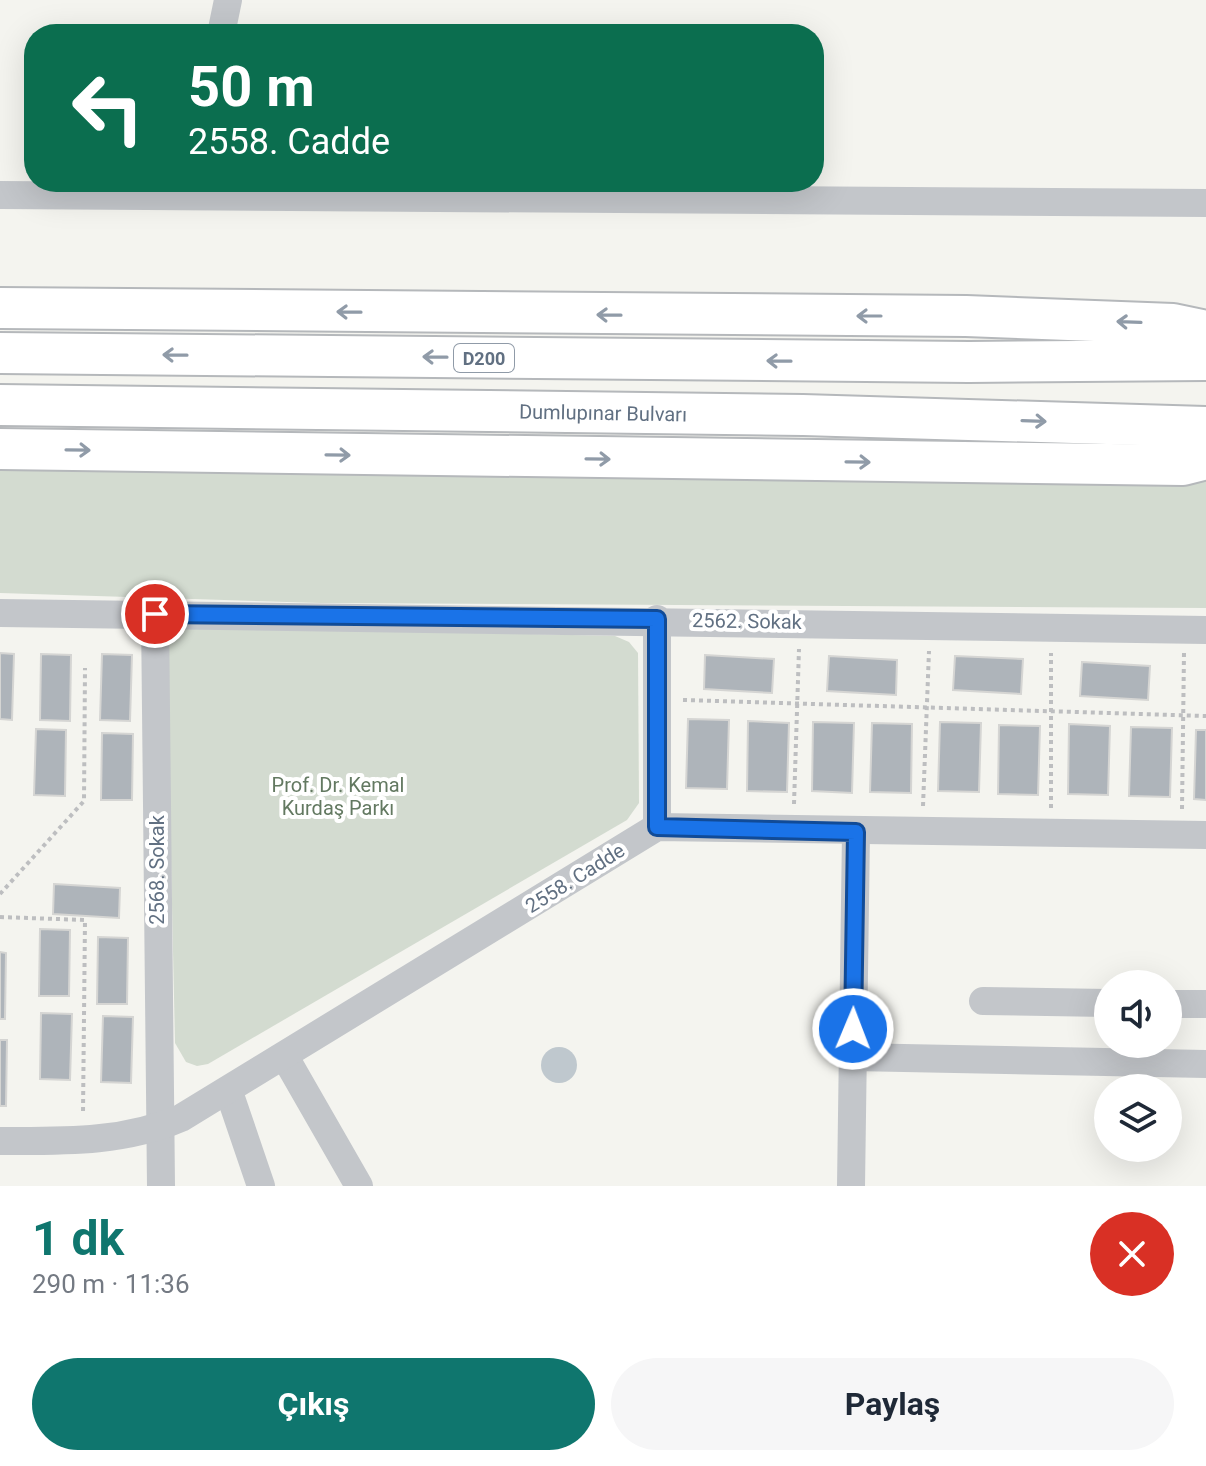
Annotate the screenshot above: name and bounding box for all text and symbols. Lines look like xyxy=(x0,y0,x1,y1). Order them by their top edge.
text: 50 m xyxy=(188,54,315,120)
icon: left xyxy=(56,56,160,160)
text: 2558. Cadde xyxy=(188,121,390,163)
one-way arrow xyxy=(336,304,363,320)
one-way arrow xyxy=(596,307,623,323)
one-way arrow xyxy=(856,308,883,324)
one-way arrow xyxy=(1116,315,1143,330)
road number: D200 xyxy=(454,344,514,372)
one-way arrow xyxy=(162,347,189,363)
one-way arrow xyxy=(422,349,449,365)
one-way arrow xyxy=(766,353,793,368)
street label: Dumlupınar Bulvarı xyxy=(519,400,687,426)
one-way arrow xyxy=(1020,414,1047,429)
one-way arrow xyxy=(64,443,91,458)
one-way arrow xyxy=(324,448,351,463)
one-way arrow xyxy=(584,451,611,467)
one-way arrow xyxy=(844,454,871,470)
pin xyxy=(121,580,189,648)
icon: arrive xyxy=(133,592,177,636)
street label: 2562. Sokak xyxy=(692,608,803,634)
park label: Prof. Dr. Kemal Kurdaş Parkı xyxy=(272,773,404,820)
street label: 2568. Sokak xyxy=(145,814,169,925)
street label: 2558. Cadde xyxy=(521,838,629,918)
map controls xyxy=(1094,970,1182,1162)
button: sound xyxy=(1094,970,1182,1058)
position arrow xyxy=(811,987,895,1071)
button: layers xyxy=(1094,1074,1182,1162)
text: 1 dk xyxy=(32,1210,124,1267)
button: close xyxy=(1090,1212,1174,1296)
text: 290 m · 11:36 xyxy=(32,1269,190,1299)
button: Çıkış xyxy=(32,1358,595,1450)
button: Paylaş xyxy=(611,1358,1174,1450)

